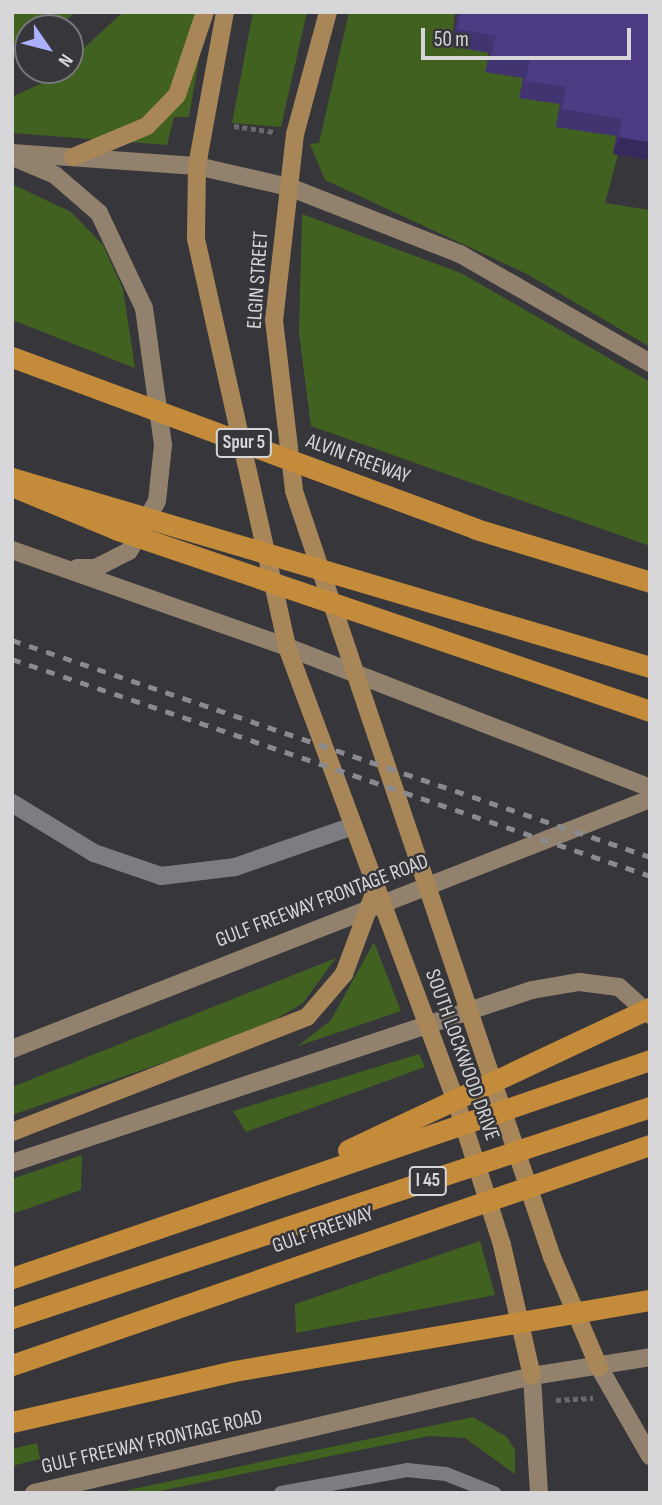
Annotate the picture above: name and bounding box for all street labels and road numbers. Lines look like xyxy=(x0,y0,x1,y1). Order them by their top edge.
street label: ELGIN STREET xyxy=(242,230,274,330)
road number: Spur 5 xyxy=(214,428,274,458)
street label: ALVIN FREEWAY xyxy=(303,429,413,489)
street label: GULF FREEWAY FRONTAGE ROAD xyxy=(212,849,432,953)
street label: SOUTH LOCKWOOD DRIVE xyxy=(419,966,505,1144)
road number: I 45 xyxy=(409,1166,447,1196)
street label: GULF FREEWAY xyxy=(269,1201,377,1259)
street label: GULF FREEWAY FRONTAGE ROAD xyxy=(39,1404,265,1480)

